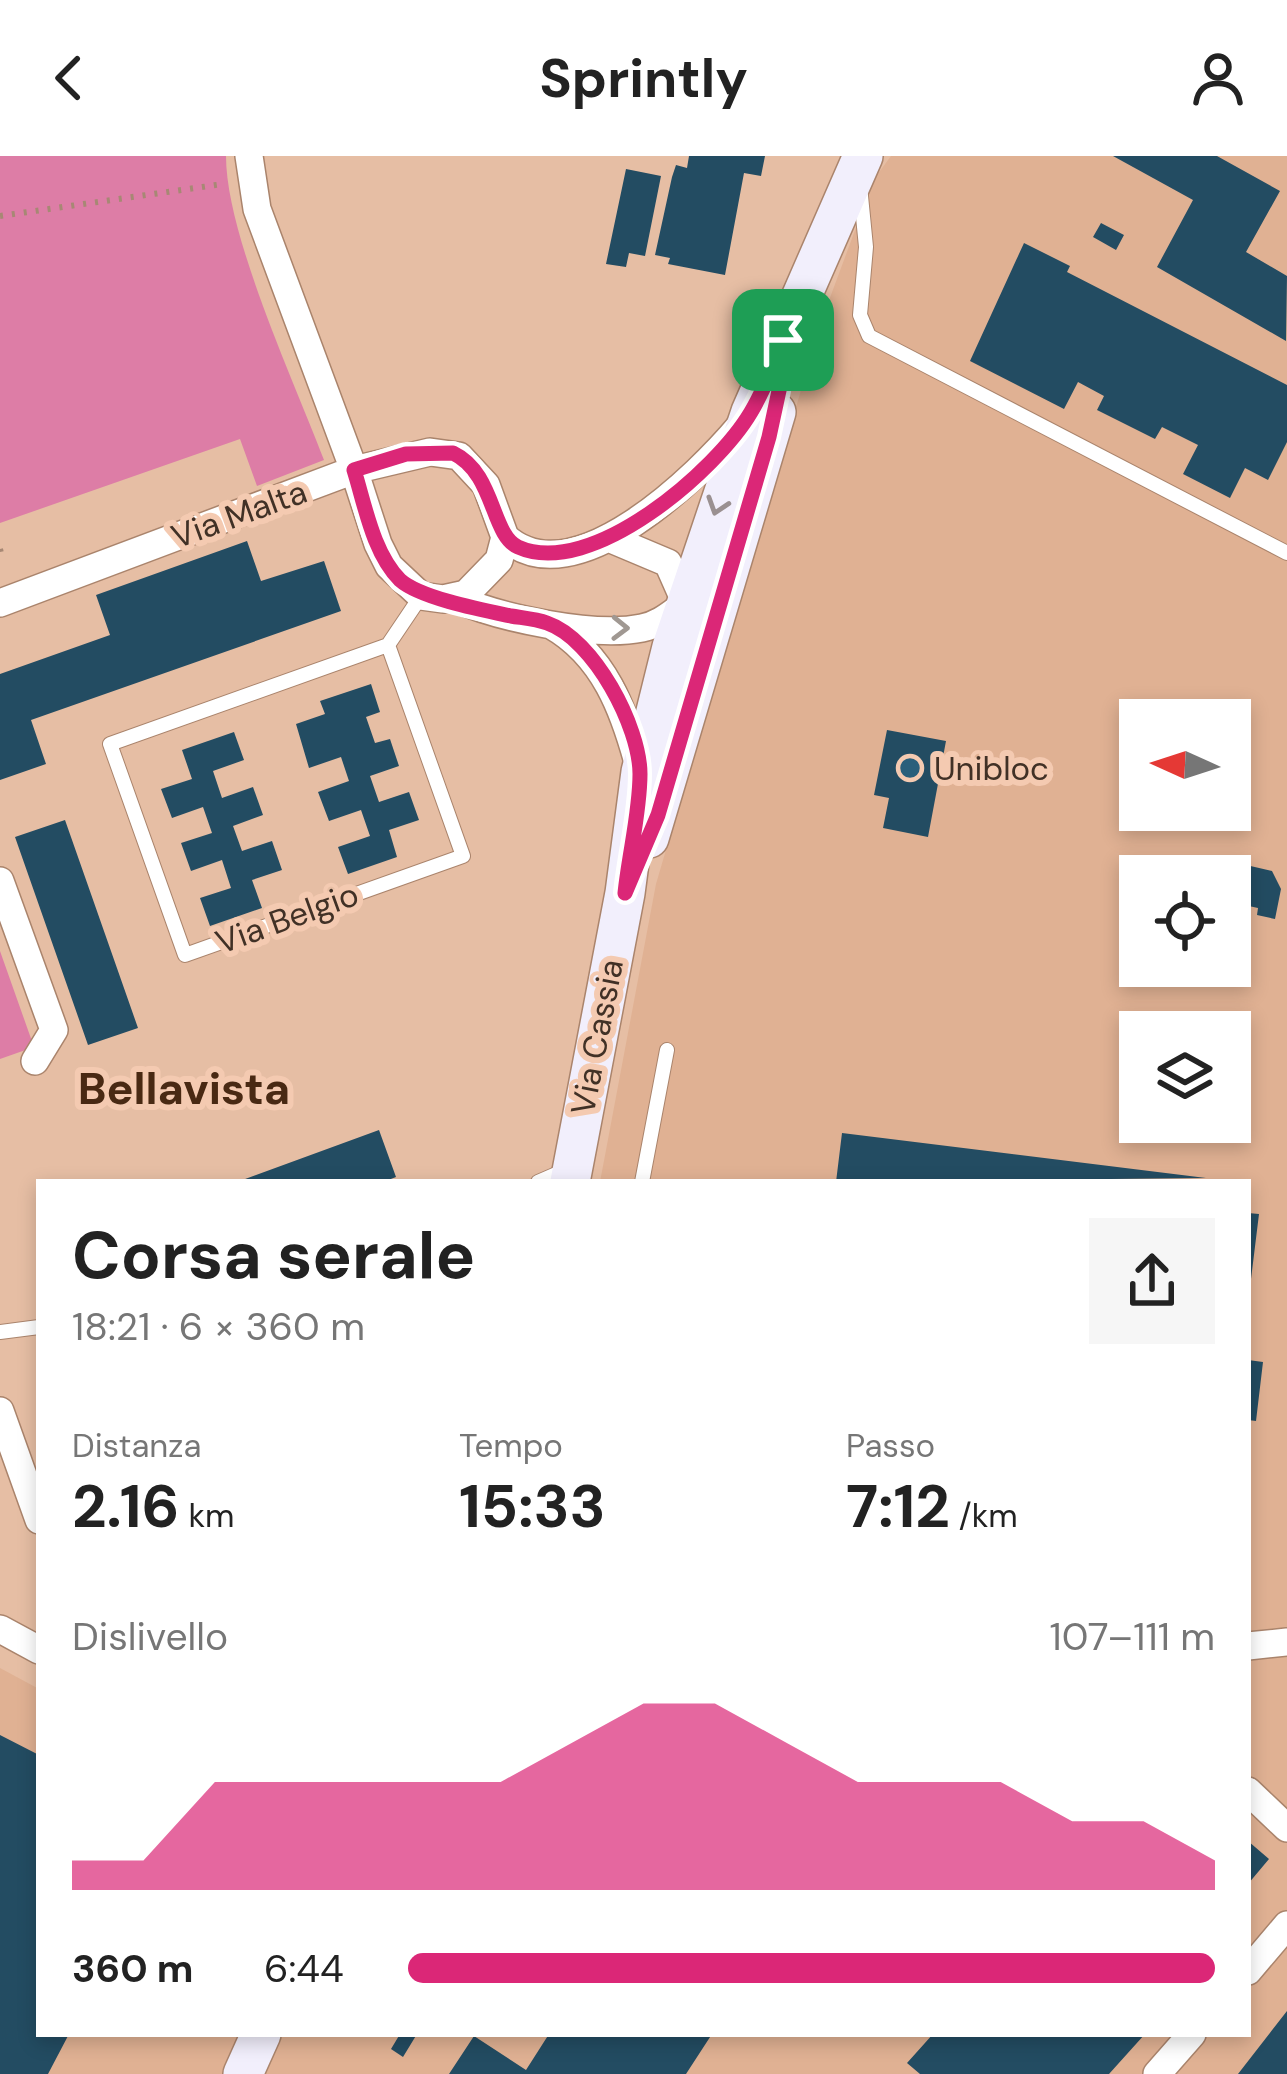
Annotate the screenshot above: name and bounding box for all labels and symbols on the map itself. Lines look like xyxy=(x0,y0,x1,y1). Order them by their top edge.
pin xyxy=(732,289,834,391)
street label: Via Malta xyxy=(166,470,312,558)
one-way arrow xyxy=(707,495,732,516)
one-way arrow xyxy=(611,614,630,640)
north arrow xyxy=(1119,699,1251,831)
place label: Unibloc xyxy=(934,747,1049,790)
marker: Unibloc xyxy=(897,755,923,781)
street label: Via Belgio xyxy=(210,872,364,964)
street label: Via Cassia xyxy=(561,956,633,1118)
district label: Bellavista xyxy=(78,1059,290,1118)

